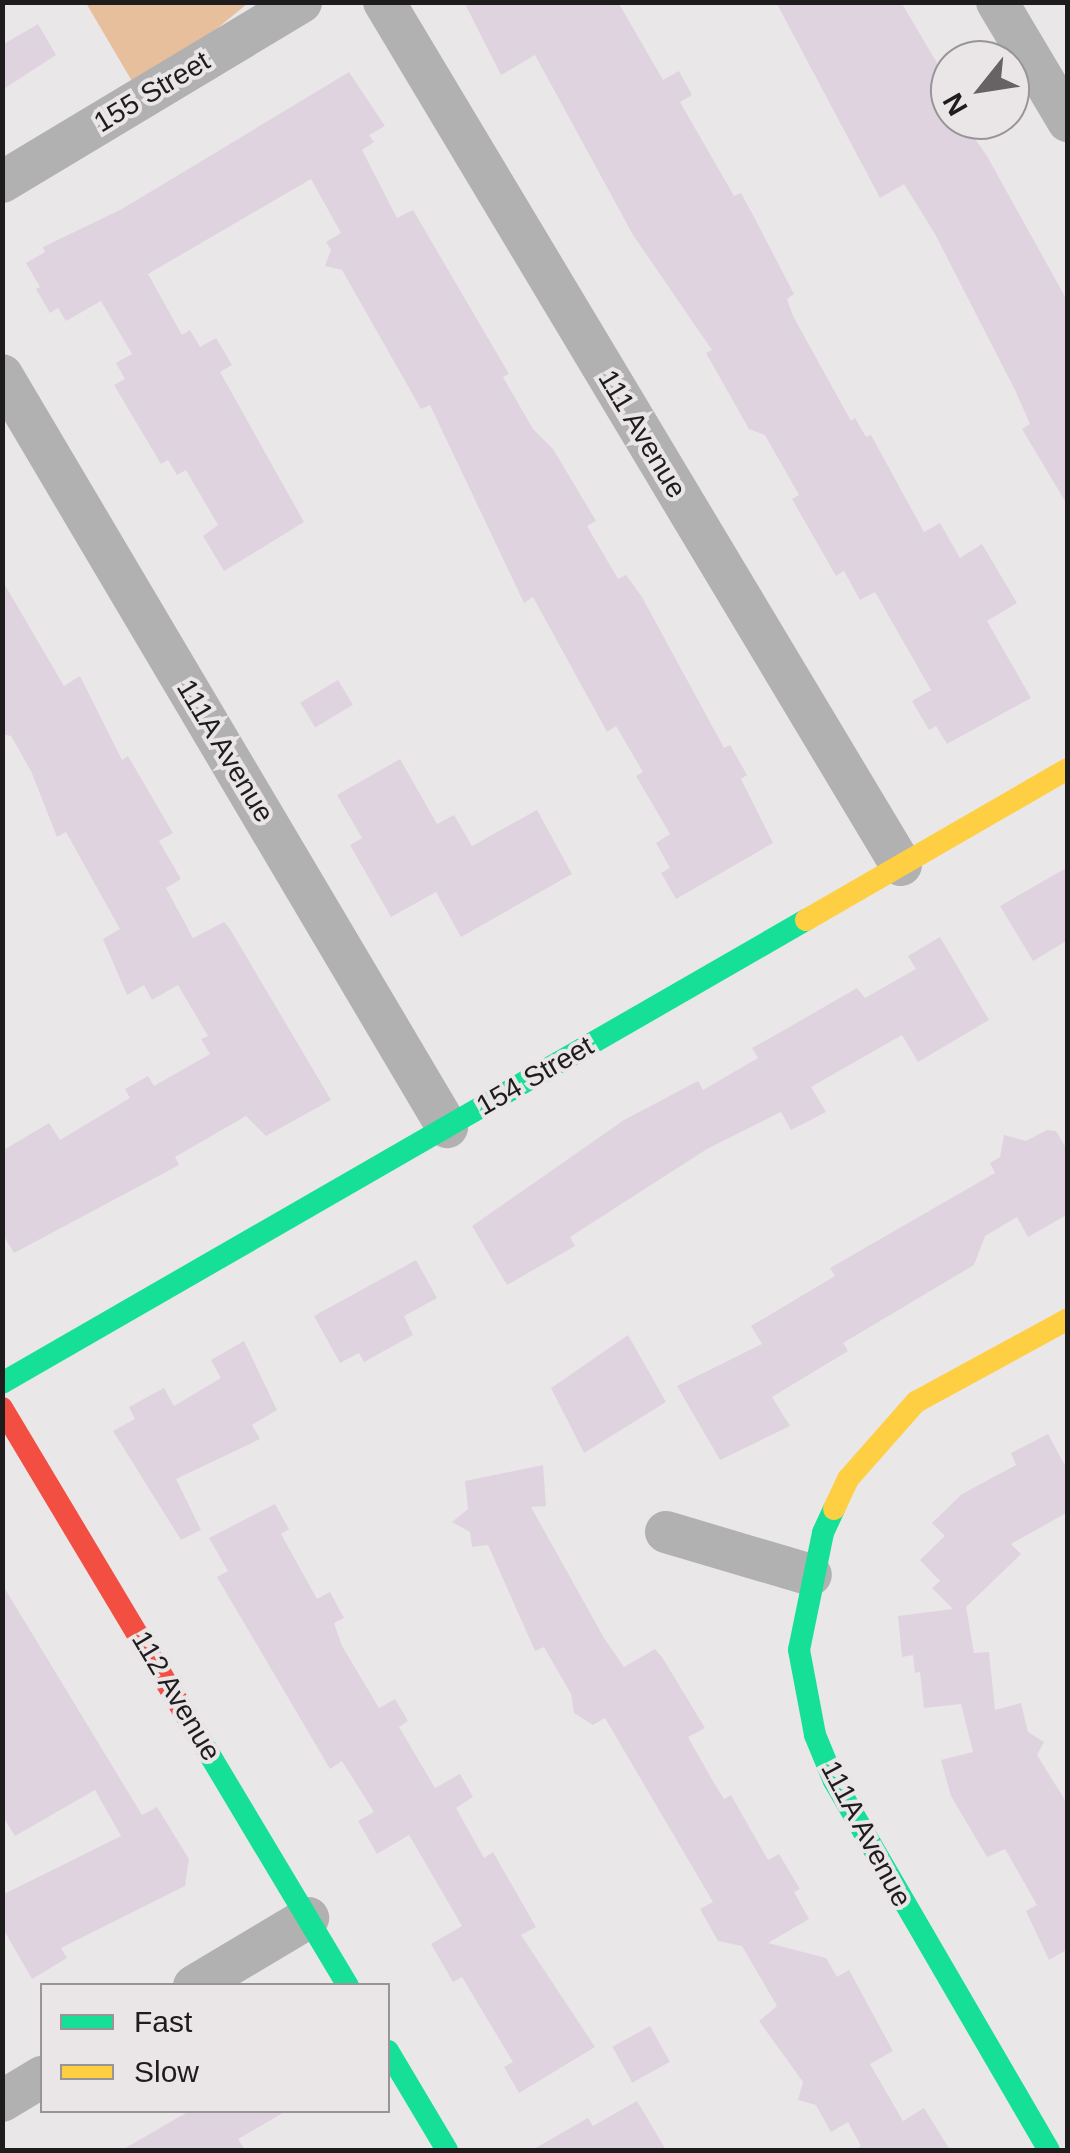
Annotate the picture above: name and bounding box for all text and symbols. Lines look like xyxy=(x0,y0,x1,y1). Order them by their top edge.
north arrow xyxy=(930,40,1030,140)
street label: 155 Street xyxy=(88,44,216,140)
text: N xyxy=(937,88,974,121)
street label: 111 Avenue xyxy=(590,363,694,505)
street label: 111A Avenue xyxy=(169,672,281,830)
street label: 154 Street xyxy=(471,1029,599,1123)
street label: 112 Avenue xyxy=(124,1624,228,1768)
street label: 111A Avenue xyxy=(813,1754,919,1914)
legend xyxy=(40,1983,390,2113)
text: Fast xyxy=(134,2005,192,2038)
text: Slow xyxy=(134,2055,199,2088)

